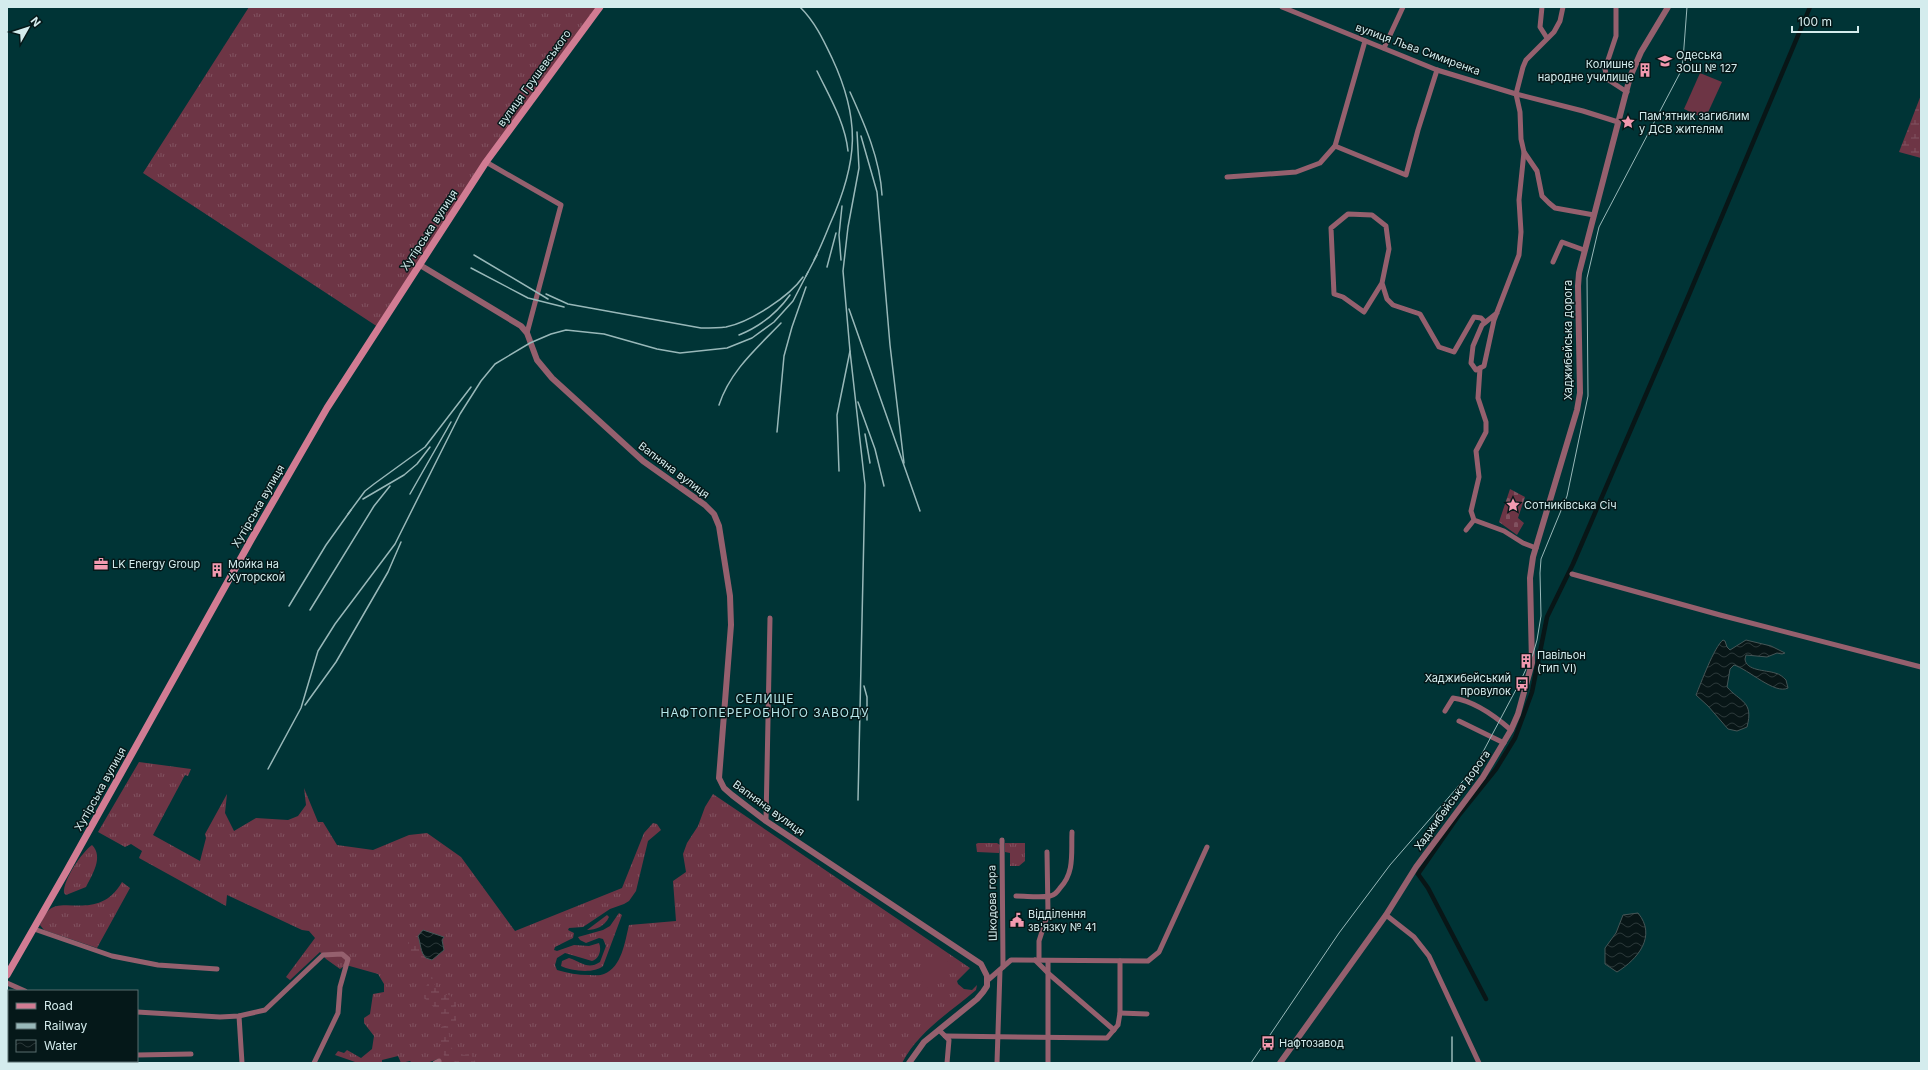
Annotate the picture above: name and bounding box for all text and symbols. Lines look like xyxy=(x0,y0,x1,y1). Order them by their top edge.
north arrow xyxy=(8,8,48,48)
scale bar xyxy=(1792,8,1858,34)
text: N xyxy=(28,14,44,29)
text: 100 m xyxy=(1798,14,1832,29)
street label: вулиця Льва Симиренка xyxy=(1354,20,1482,78)
street label: вулиця Грушевського xyxy=(494,26,574,129)
place label: Одеська ЗОШ № 127 xyxy=(1676,48,1737,75)
school or university icon: Одеська ЗОШ № 127 xyxy=(1657,53,1673,69)
place label: Колишнє народне училище xyxy=(1538,57,1634,84)
building icon: Колишнє народне училище xyxy=(1637,62,1653,78)
place label: Пам'ятник загиблим у ДСВ жителям xyxy=(1639,109,1749,136)
place icon: Пам'ятник загиблим у ДСВ жителям xyxy=(1620,114,1636,130)
street label: Хутірська вулиця xyxy=(398,187,460,273)
street label: Хаджибейська дорога xyxy=(1561,280,1575,400)
street label: Вапняна вулиця xyxy=(636,439,712,501)
street label: Хутірська вулиця xyxy=(229,462,287,550)
place icon: Сотниківська Січ xyxy=(1505,497,1521,513)
place label: Сотниківська Січ xyxy=(1524,498,1617,512)
office icon: LK Energy Group xyxy=(93,556,109,572)
place label: LK Energy Group xyxy=(112,557,200,571)
place label: Мойка на Хуторской xyxy=(228,557,285,584)
building icon: Мойка на Хуторской xyxy=(209,562,225,578)
place label: Павільон (тип VI) xyxy=(1537,648,1586,675)
building icon: Павільон (тип VI) xyxy=(1518,653,1534,669)
place label: Хаджибейський провулок xyxy=(1425,671,1511,698)
bus stop icon: Хаджибейський провулок xyxy=(1514,676,1530,692)
district label: СЕЛИЩЕ НАФТОПЕРЕРОБНОГО ЗАВОДУ xyxy=(661,691,869,720)
street label: Хутірська вулиця xyxy=(71,745,129,833)
street label: Хаджибейська дорога xyxy=(1411,747,1493,853)
street label: Вапняна вулиця xyxy=(730,777,808,839)
street label: Шкодова гора xyxy=(984,865,1000,941)
place label: Відділення зв'язку № 41 xyxy=(1028,907,1096,934)
public building icon: Відділення зв'язку № 41 xyxy=(1009,912,1025,928)
legend xyxy=(8,990,138,1062)
text: Road xyxy=(44,998,73,1013)
text: Railway xyxy=(44,1018,88,1033)
bus stop icon: Нафтозавод xyxy=(1260,1035,1276,1051)
place label: Нафтозавод xyxy=(1279,1036,1344,1050)
text: Water xyxy=(44,1038,78,1053)

